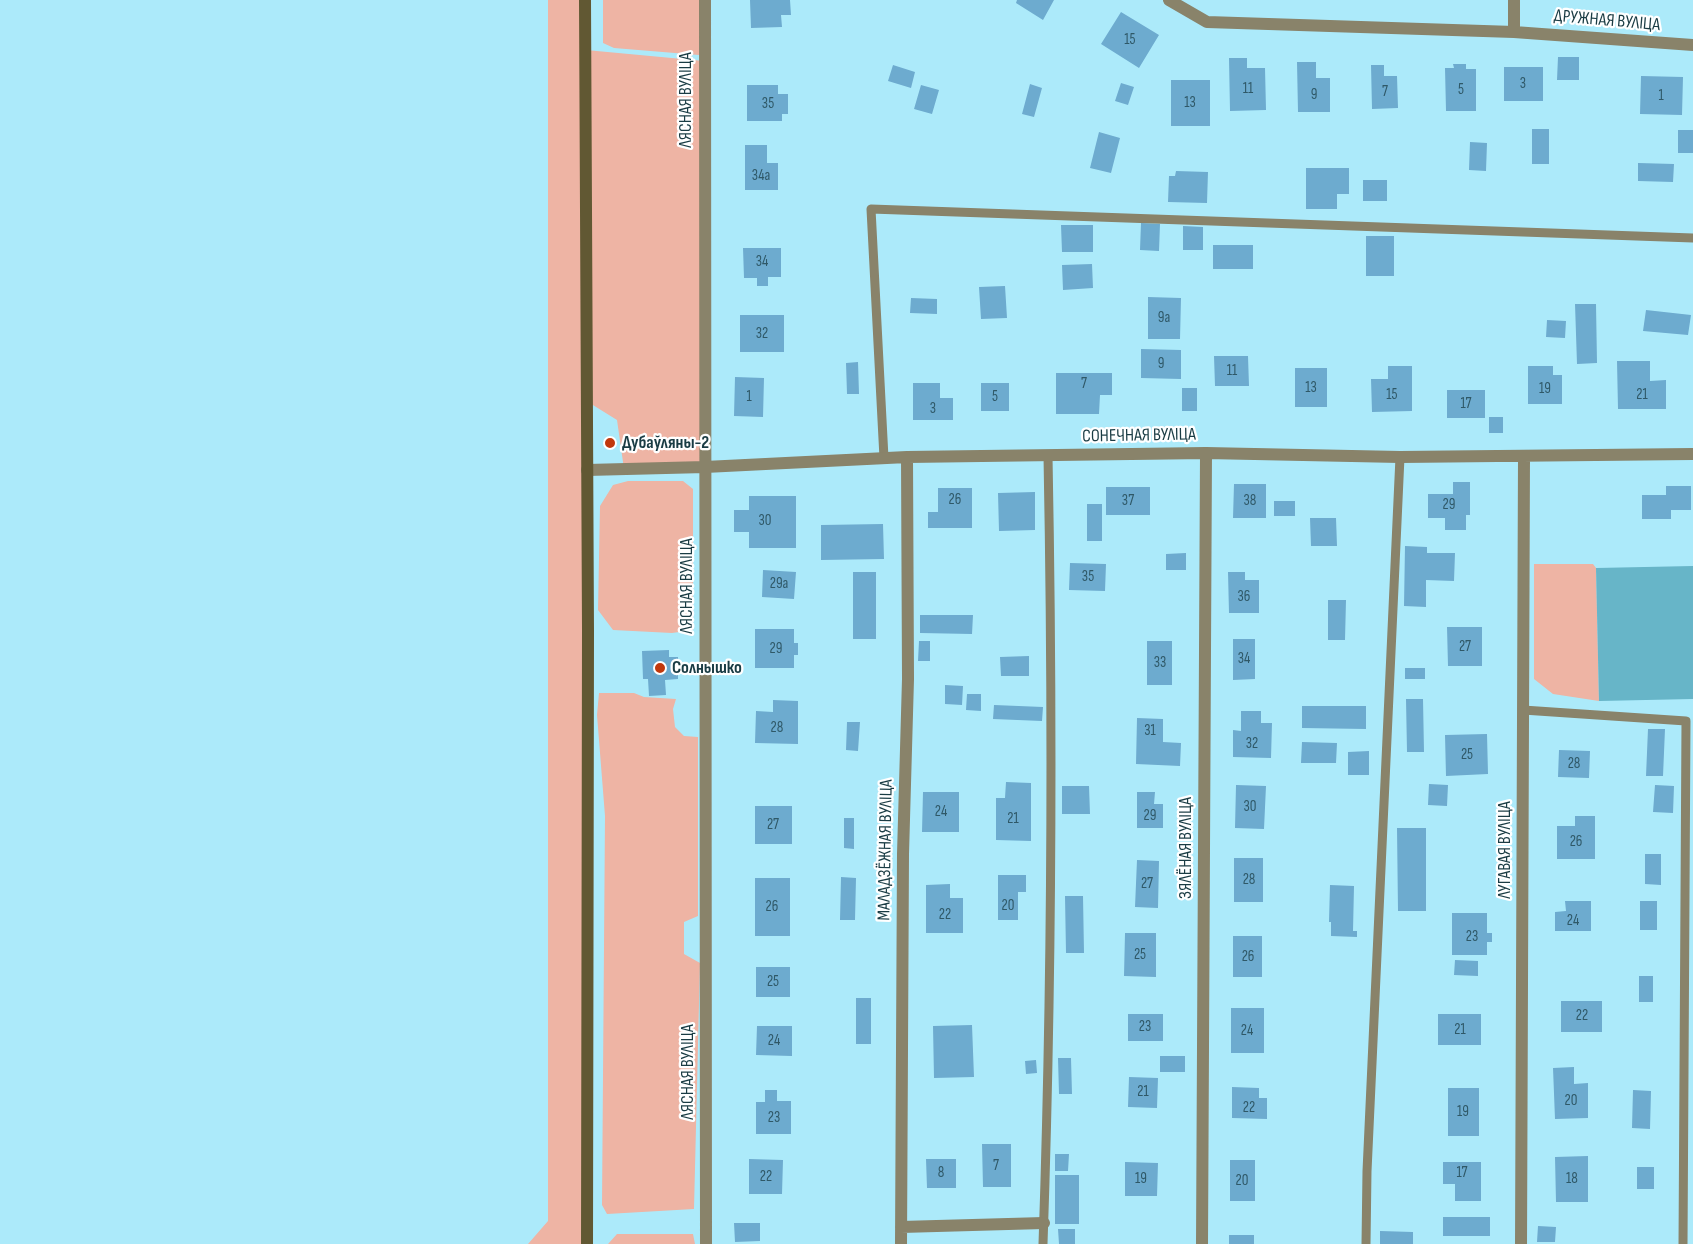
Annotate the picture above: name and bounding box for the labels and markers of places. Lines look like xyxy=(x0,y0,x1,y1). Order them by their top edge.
place label: Дубаўляны-2 xyxy=(622,432,709,454)
marker: Дубаўляны-2 xyxy=(603,436,617,450)
place label: Солнышко xyxy=(672,657,742,679)
marker: Солнышко xyxy=(653,661,667,675)

